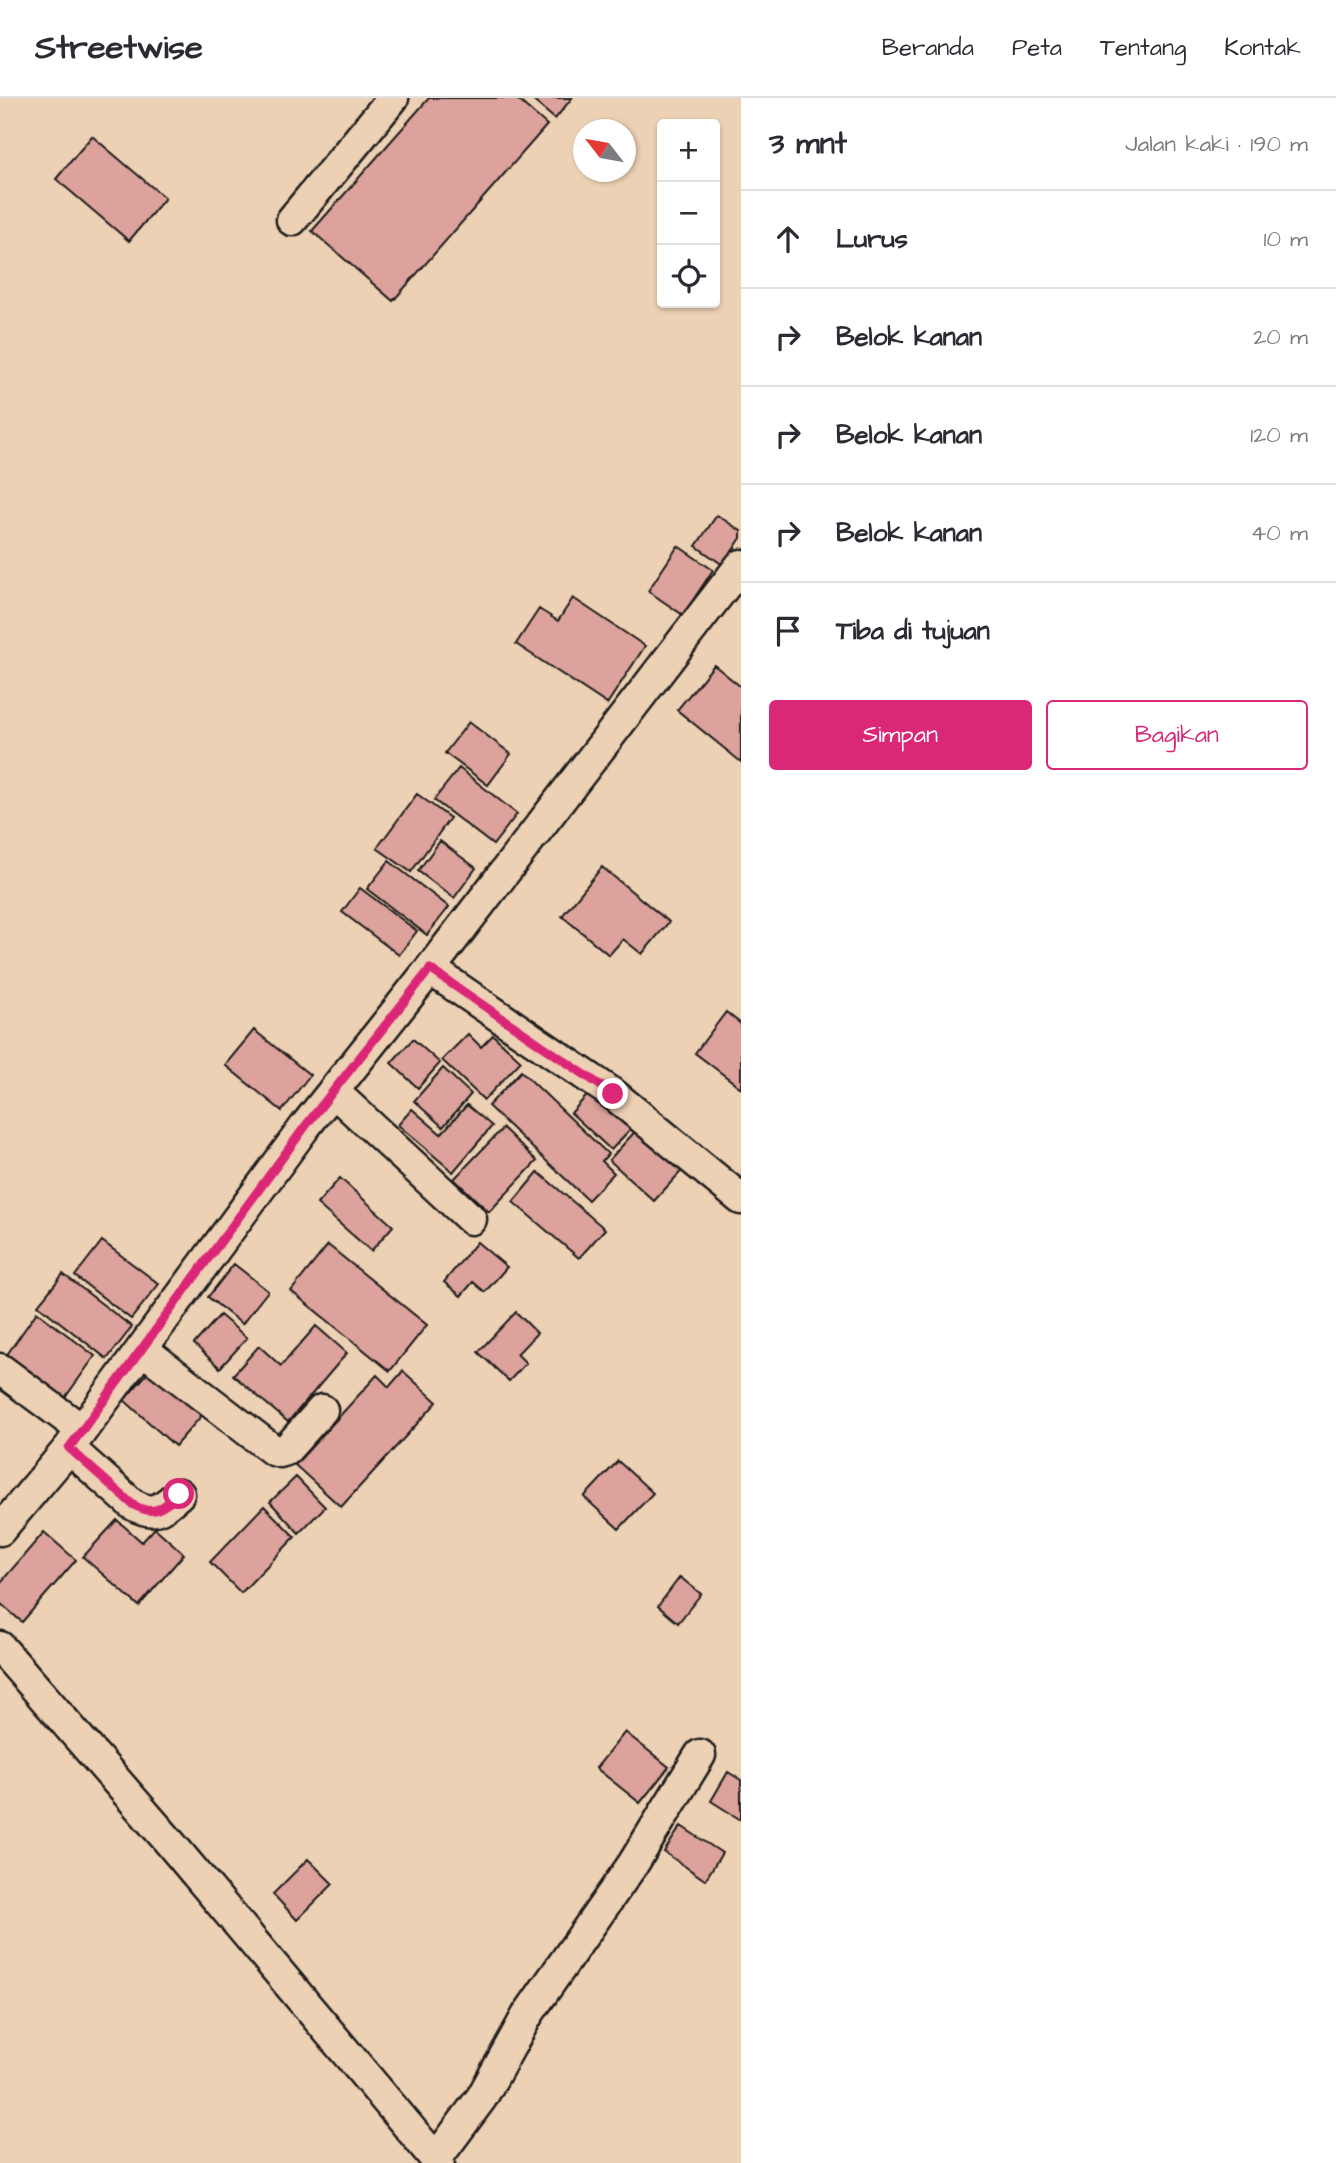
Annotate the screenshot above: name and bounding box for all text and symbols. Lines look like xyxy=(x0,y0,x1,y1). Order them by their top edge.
text: Streetwise xyxy=(35,25,203,71)
text: Beranda xyxy=(882,31,974,65)
text: Peta xyxy=(1012,31,1062,65)
text: Tentang xyxy=(1100,31,1186,65)
text: Kontak xyxy=(1224,31,1301,65)
north arrow xyxy=(573,119,636,182)
map controls xyxy=(657,119,720,308)
button: + xyxy=(657,119,720,182)
text: 3 mnt xyxy=(769,123,847,165)
text: Jalan kaki · 190 m xyxy=(1125,128,1308,160)
button: − xyxy=(657,182,720,245)
icon: ahead xyxy=(769,220,807,258)
text: Lurus xyxy=(836,221,908,257)
text: 10 m xyxy=(1263,223,1308,255)
button: locate xyxy=(657,245,720,308)
icon: right xyxy=(769,318,807,356)
text: Belok kanan xyxy=(836,319,982,355)
text: 20 m xyxy=(1253,321,1308,353)
icon: right xyxy=(769,416,807,454)
text: Belok kanan xyxy=(836,417,982,453)
text: 120 m xyxy=(1250,419,1308,451)
icon: right xyxy=(769,514,807,552)
text: Belok kanan xyxy=(836,515,982,551)
text: 40 m xyxy=(1251,517,1308,549)
icon: arrive xyxy=(769,612,807,650)
text: Tiba di tujuan xyxy=(836,613,990,649)
button: Simpan xyxy=(769,700,1032,770)
button: Bagikan xyxy=(1046,700,1308,770)
route end xyxy=(597,1078,628,1109)
route start xyxy=(163,1478,194,1509)

